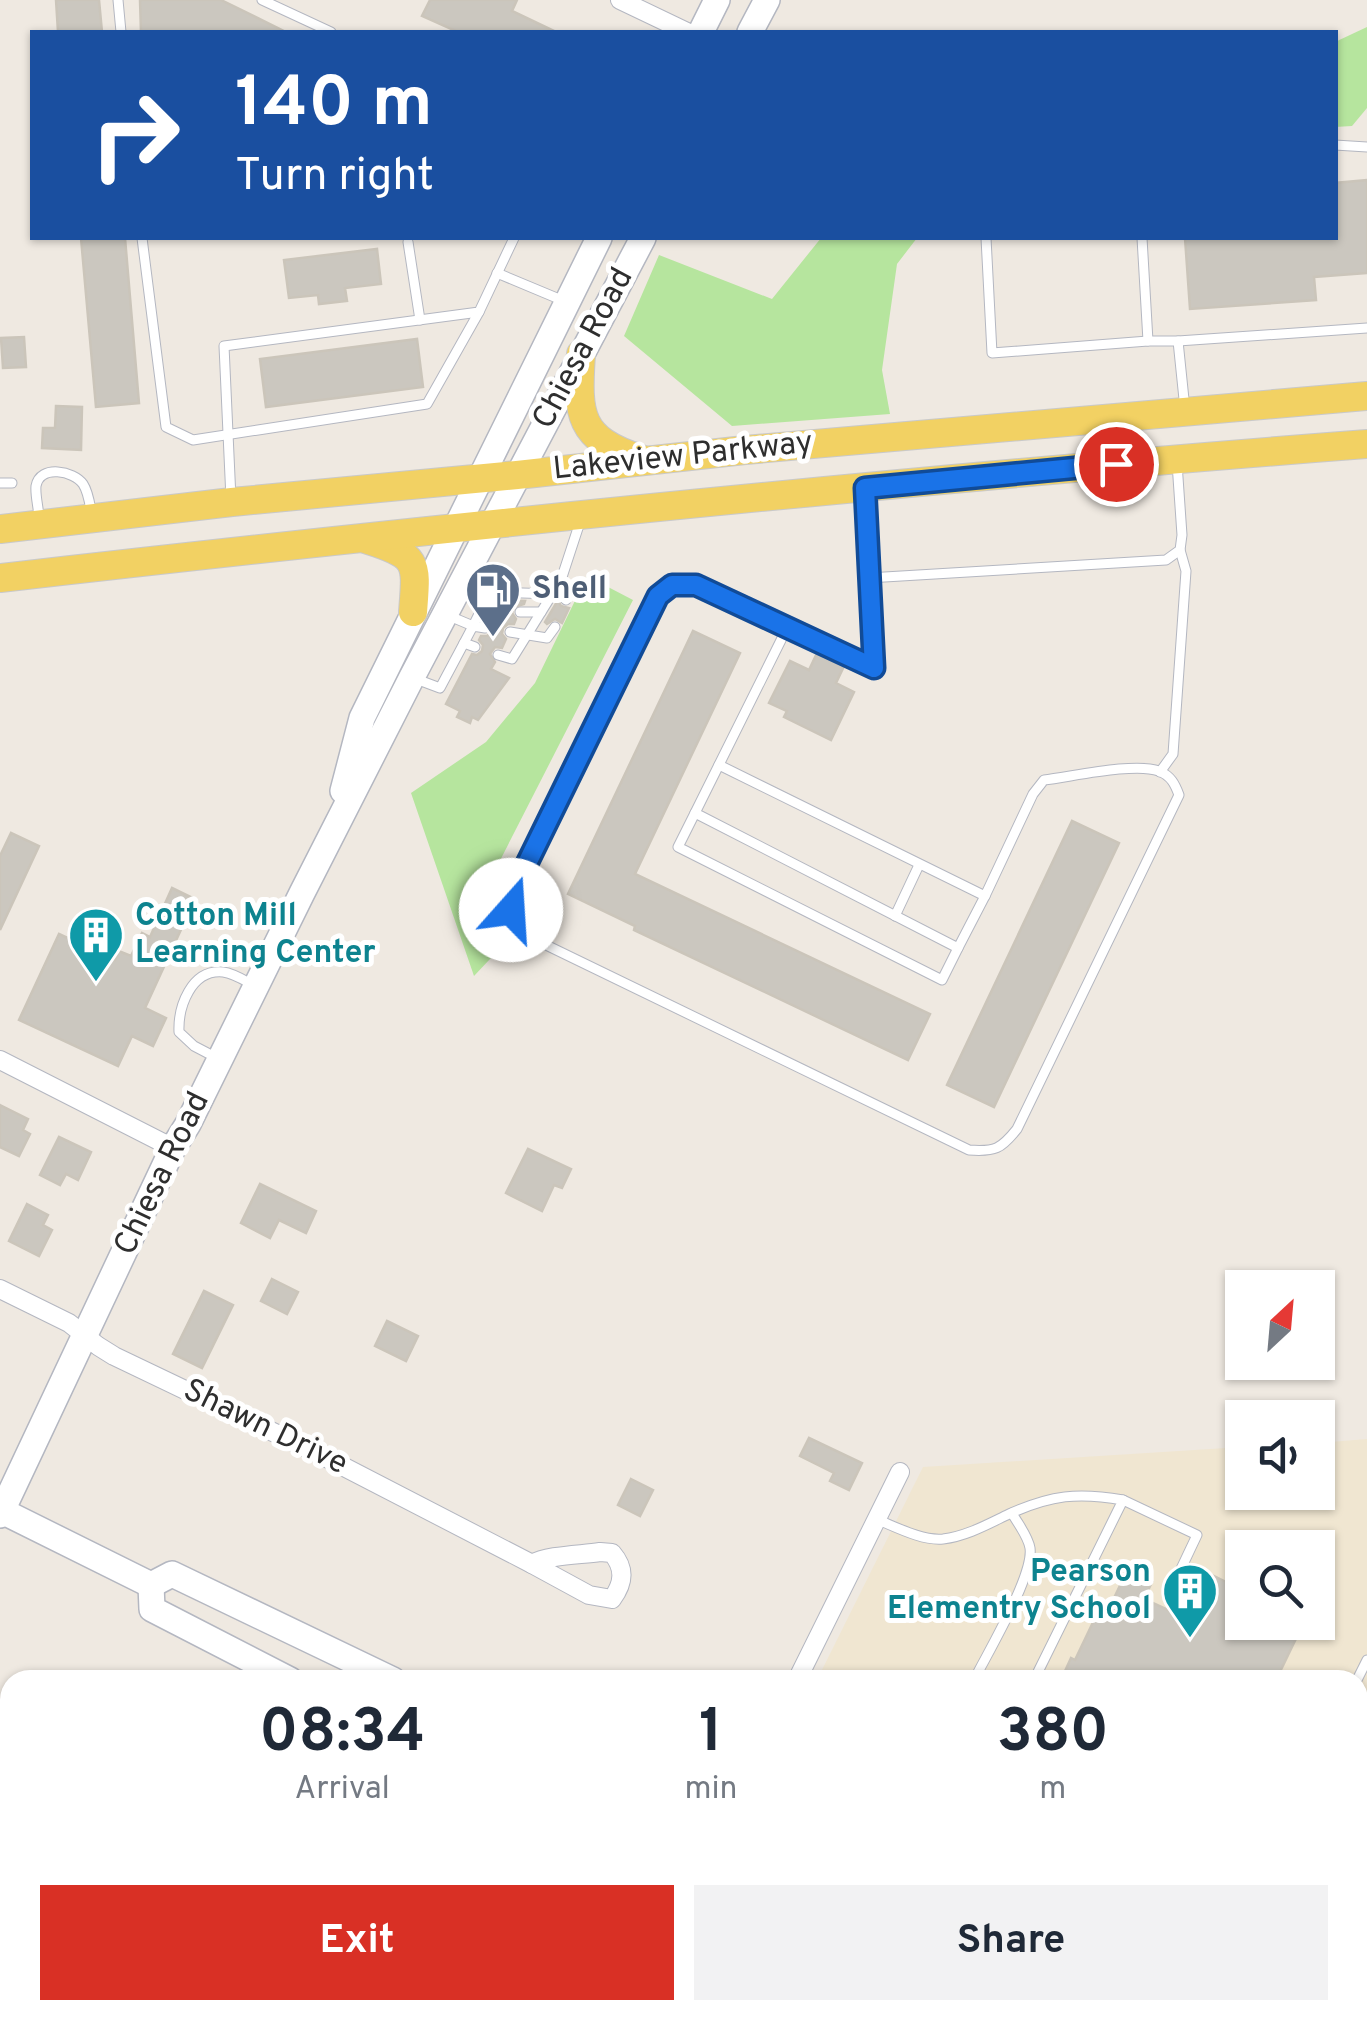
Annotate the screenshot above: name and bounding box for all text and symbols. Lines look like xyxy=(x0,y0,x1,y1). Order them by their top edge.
text: 140 m xyxy=(235,62,433,151)
icon: right xyxy=(70,70,200,200)
text: Turn right xyxy=(235,149,434,206)
street label: Chiesa Road xyxy=(525,262,643,436)
pin xyxy=(1074,422,1159,507)
street label: Lakeview Parkway xyxy=(551,423,815,491)
icon: arrive xyxy=(1089,437,1144,492)
fuel station icon: Shell xyxy=(463,560,523,639)
place label: Shell xyxy=(532,570,607,610)
position arrow xyxy=(459,858,563,962)
place label: Cotton Mill Learning Center xyxy=(135,897,376,974)
building icon: Cotton Mill Learning Center xyxy=(66,905,126,984)
street label: Chiesa Road xyxy=(106,1086,220,1262)
north arrow xyxy=(1225,1270,1335,1380)
map controls xyxy=(1225,1270,1335,1640)
street label: Shawn Drive xyxy=(176,1371,354,1485)
button: sound xyxy=(1225,1400,1335,1510)
button: search xyxy=(1225,1530,1335,1640)
place label: Pearson Elementry School xyxy=(887,1553,1151,1630)
building icon: Pearson Elementry School xyxy=(1160,1561,1220,1640)
text: 08:34 xyxy=(259,1697,425,1773)
text: 1 xyxy=(699,1697,723,1773)
text: 380 xyxy=(997,1697,1109,1773)
text: Arrival xyxy=(294,1770,390,1810)
text: min xyxy=(684,1770,738,1810)
text: m xyxy=(1039,1770,1066,1810)
button: Exit xyxy=(40,1885,674,2000)
button: Share xyxy=(694,1885,1328,2000)

